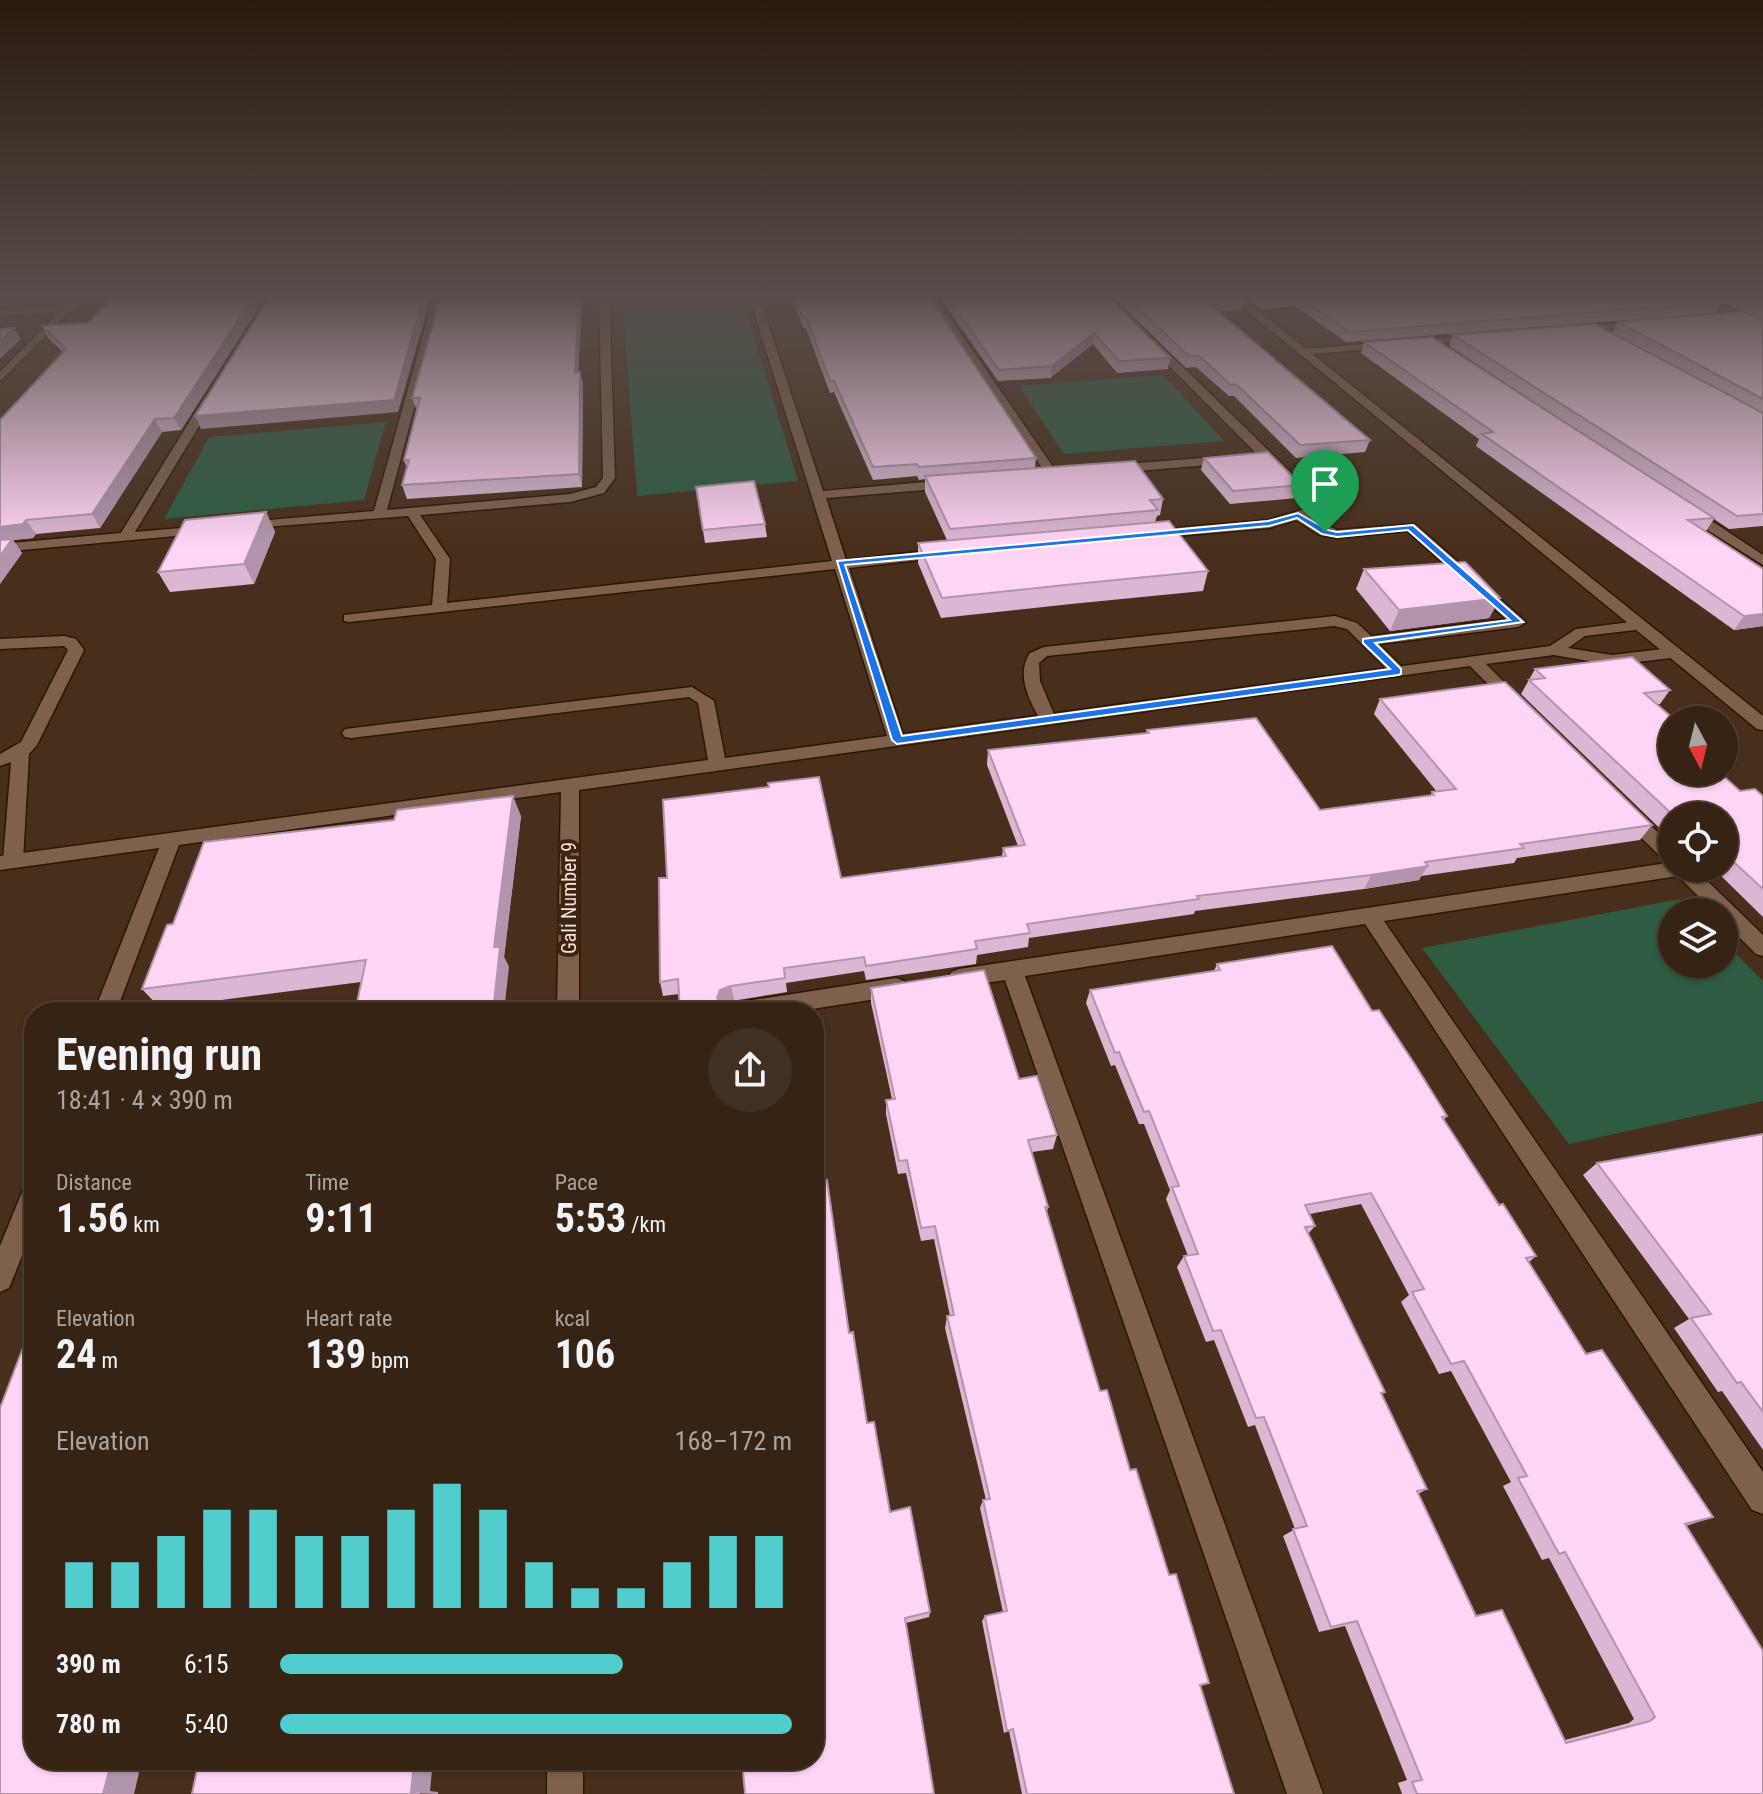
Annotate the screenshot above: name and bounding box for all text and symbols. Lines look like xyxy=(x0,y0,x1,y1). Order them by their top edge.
pin xyxy=(1291,450,1359,532)
icon: arrive xyxy=(1303,462,1347,506)
north arrow xyxy=(1658,706,1738,786)
map controls xyxy=(1658,706,1738,978)
button: locate xyxy=(1658,802,1738,882)
street label: Gali Number 9 xyxy=(557,842,581,954)
button: layers xyxy=(1658,898,1738,978)
button: share xyxy=(708,1028,792,1112)
text: Evening run xyxy=(56,1029,262,1081)
text: 18:41 · 4 × 390 m xyxy=(56,1085,233,1115)
text: Distance xyxy=(56,1170,132,1195)
text: Time xyxy=(305,1170,349,1195)
text: Pace xyxy=(555,1170,598,1195)
text: 1.56 xyxy=(56,1195,128,1242)
text: 9:11 xyxy=(305,1195,377,1242)
text: 5:53 xyxy=(555,1195,626,1242)
text: km xyxy=(128,1212,160,1237)
text: /km xyxy=(626,1212,666,1237)
text: Elevation xyxy=(56,1306,135,1331)
text: Heart rate xyxy=(305,1306,392,1331)
text: kcal xyxy=(555,1306,590,1331)
text: 24 xyxy=(56,1331,96,1378)
text: 139 xyxy=(305,1331,366,1378)
text: 106 xyxy=(555,1331,615,1378)
text: m xyxy=(96,1348,118,1373)
text: bpm xyxy=(366,1348,409,1373)
text: Elevation xyxy=(56,1426,150,1456)
text: 168–172 m xyxy=(675,1426,792,1456)
text: 390 m xyxy=(56,1649,121,1679)
text: 6:15 xyxy=(184,1649,229,1679)
text: 780 m xyxy=(56,1709,121,1739)
text: 5:40 xyxy=(184,1709,229,1739)

